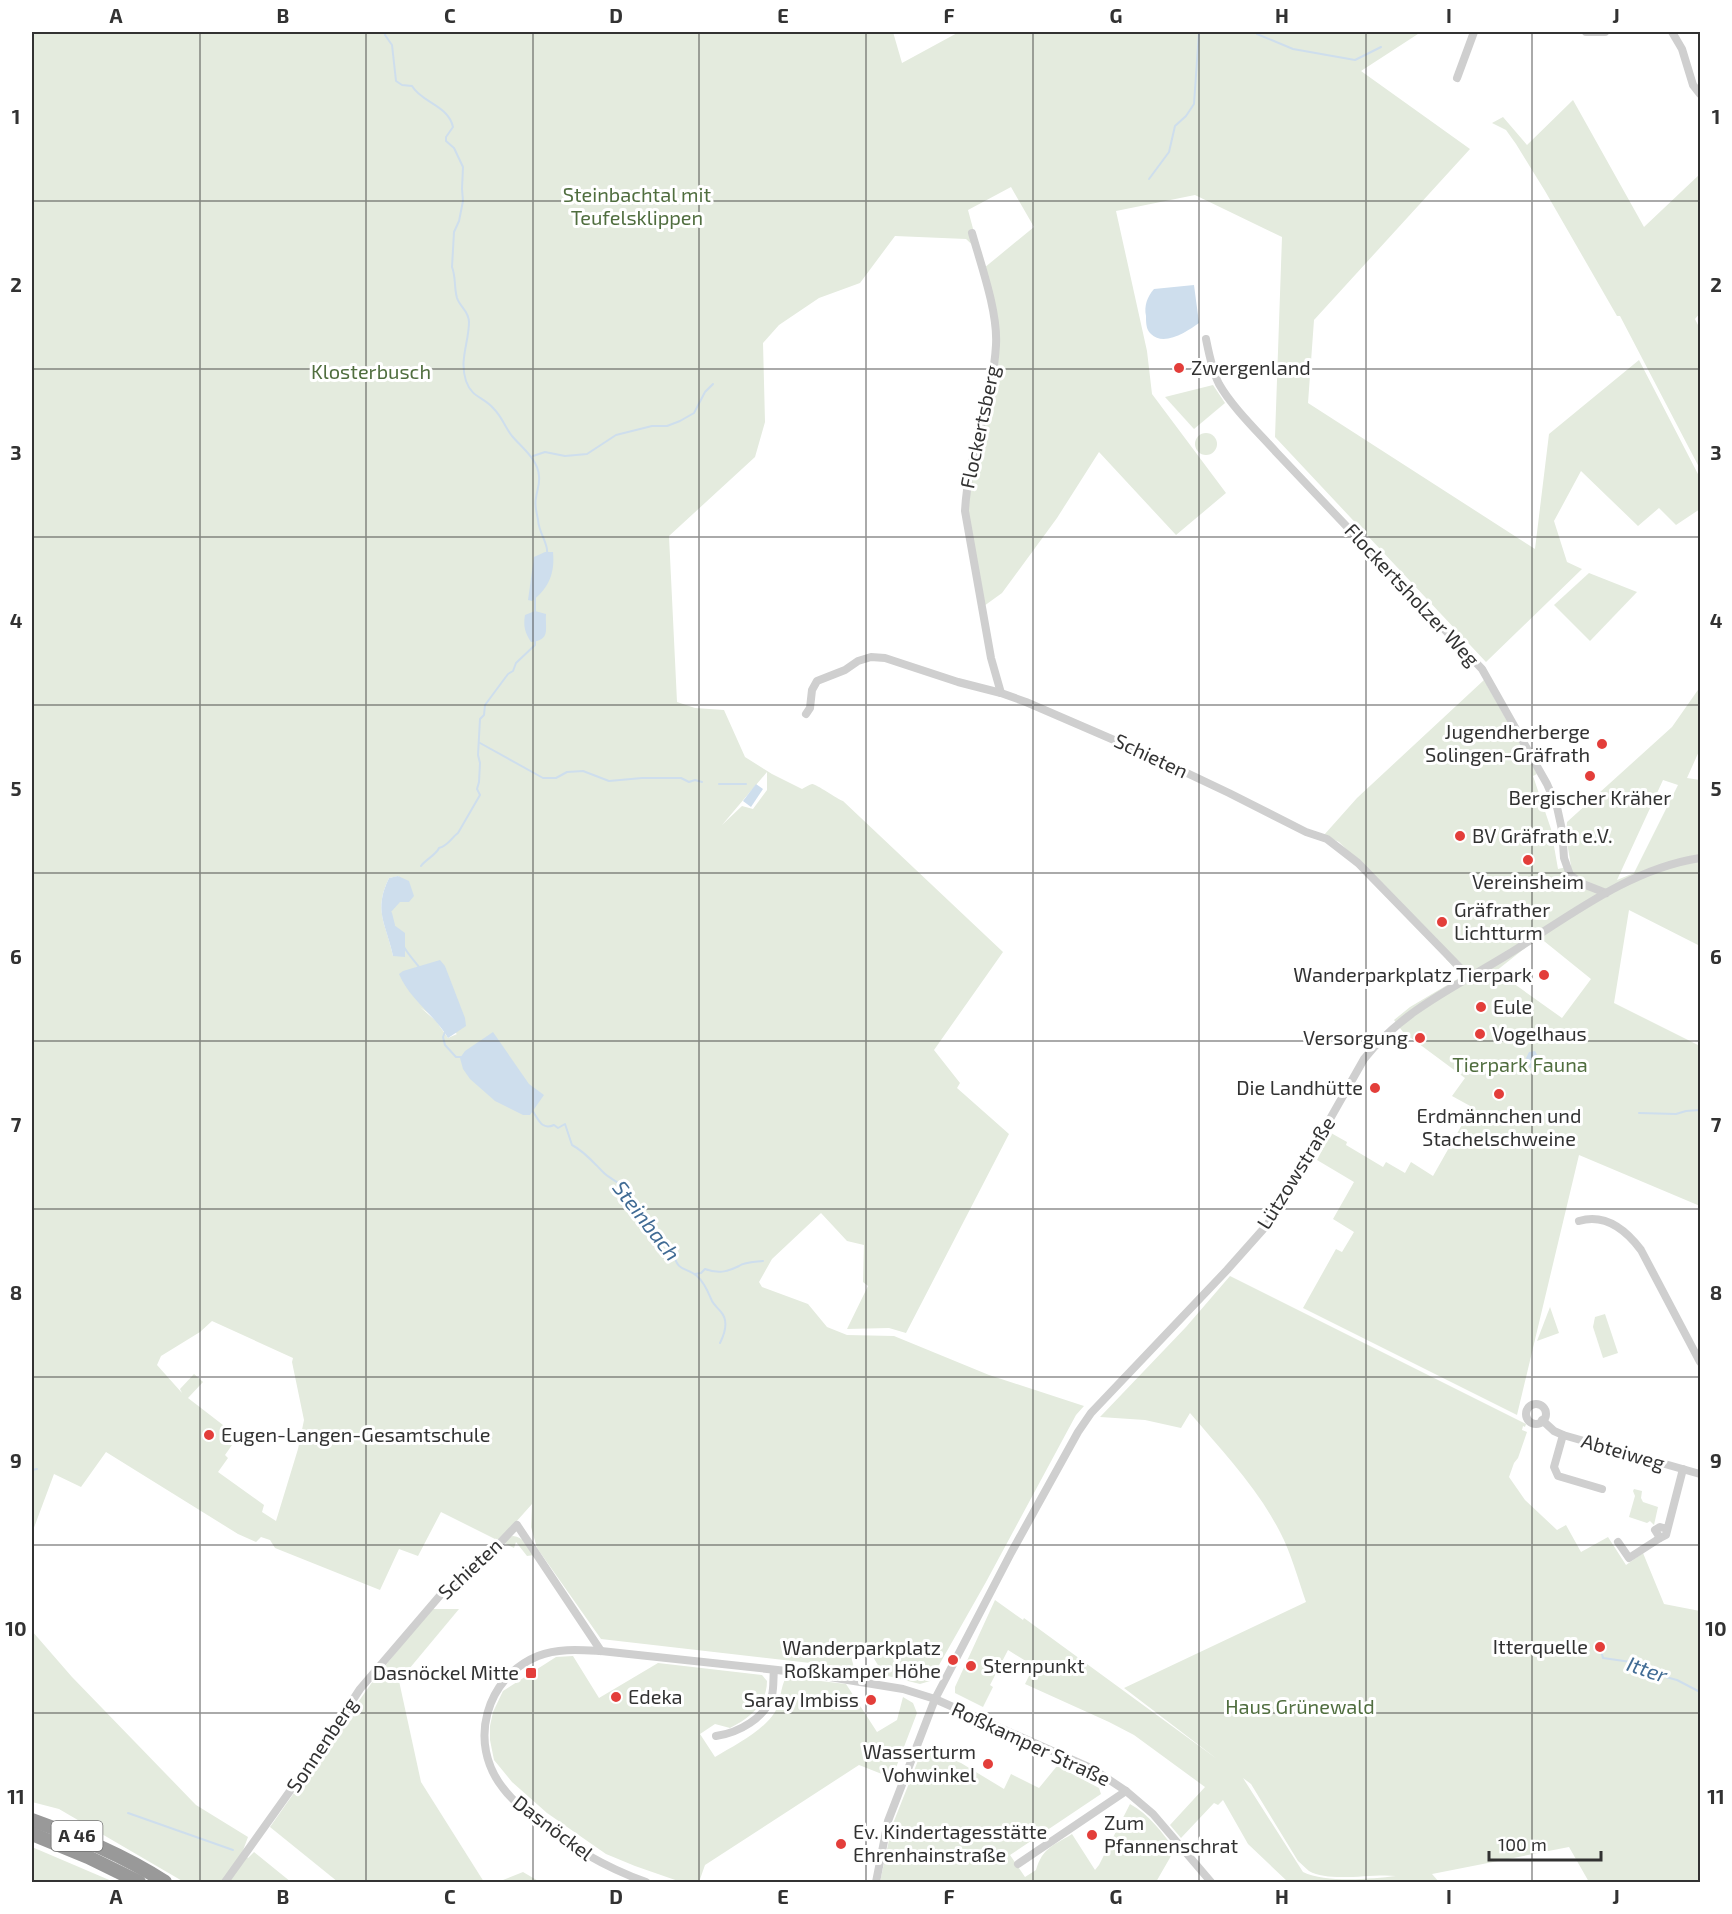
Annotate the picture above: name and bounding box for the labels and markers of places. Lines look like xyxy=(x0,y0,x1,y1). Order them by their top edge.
place label: Zwergenland xyxy=(1191,355,1311,379)
marker: Zwergenland xyxy=(1172,361,1186,375)
place label: Jugendherberge Solingen-Gräfrath xyxy=(1425,719,1590,766)
marker: Jugendherberge Solingen-Gräfrath xyxy=(1595,737,1609,751)
marker: Bergischer Kräher xyxy=(1583,769,1597,783)
place label: Bergischer Kräher xyxy=(1509,785,1671,809)
place label: BV Gräfrath e.V. xyxy=(1472,823,1613,847)
marker: BV Gräfrath e.V. xyxy=(1453,829,1467,843)
marker: Vereinsheim xyxy=(1521,853,1535,867)
place label: Vereinsheim xyxy=(1472,869,1584,893)
place label: Gräfrather Lichtturm xyxy=(1454,897,1550,944)
marker: Gräfrather Lichtturm xyxy=(1435,915,1449,929)
place label: Wanderparkplatz Tierpark xyxy=(1293,962,1532,986)
marker: Wanderparkplatz Tierpark xyxy=(1537,968,1551,982)
place label: Eule xyxy=(1493,994,1532,1018)
marker: Eule xyxy=(1474,1000,1488,1014)
place label: Vogelhaus xyxy=(1492,1021,1587,1045)
place label: Versorgung xyxy=(1303,1025,1408,1049)
marker: Vogelhaus xyxy=(1473,1027,1487,1041)
marker: Versorgung xyxy=(1413,1031,1427,1045)
place label: Die Landhütte xyxy=(1236,1075,1363,1099)
marker: Die Landhütte xyxy=(1368,1081,1382,1095)
marker: Erdmännchen und Stachelschweine xyxy=(1492,1087,1506,1101)
place label: Erdmännchen und Stachelschweine xyxy=(1417,1103,1581,1150)
place label: Eugen-Langen-Gesamtschule xyxy=(221,1422,491,1446)
marker: Eugen-Langen-Gesamtschule xyxy=(202,1428,216,1442)
place label: Itterquelle xyxy=(1493,1634,1588,1658)
place label: Wanderparkplatz Roßkamper Höhe xyxy=(782,1635,941,1682)
marker: Itterquelle xyxy=(1593,1640,1607,1654)
marker: Wanderparkplatz Roßkamper Höhe xyxy=(946,1653,960,1667)
place label: Sternpunkt xyxy=(983,1653,1085,1677)
marker: Sternpunkt xyxy=(964,1659,978,1673)
place label: Dasnöckel Mitte xyxy=(373,1660,519,1684)
marker: Dasnöckel Mitte xyxy=(524,1666,538,1680)
place label: Edeka xyxy=(628,1684,683,1708)
place label: Saray Imbiss xyxy=(744,1687,859,1711)
marker: Edeka xyxy=(609,1690,623,1704)
marker: Saray Imbiss xyxy=(864,1693,878,1707)
place label: Wasserturm Vohwinkel xyxy=(863,1739,976,1786)
marker: Wasserturm Vohwinkel xyxy=(981,1757,995,1771)
place label: Zum Pfannenschrat xyxy=(1104,1810,1239,1857)
place label: Ev. Kindertagesstätte Ehrenhainstraße xyxy=(853,1819,1047,1866)
marker: Zum Pfannenschrat xyxy=(1085,1828,1099,1842)
marker: Ev. Kindertagesstätte Ehrenhainstraße xyxy=(834,1837,848,1851)

